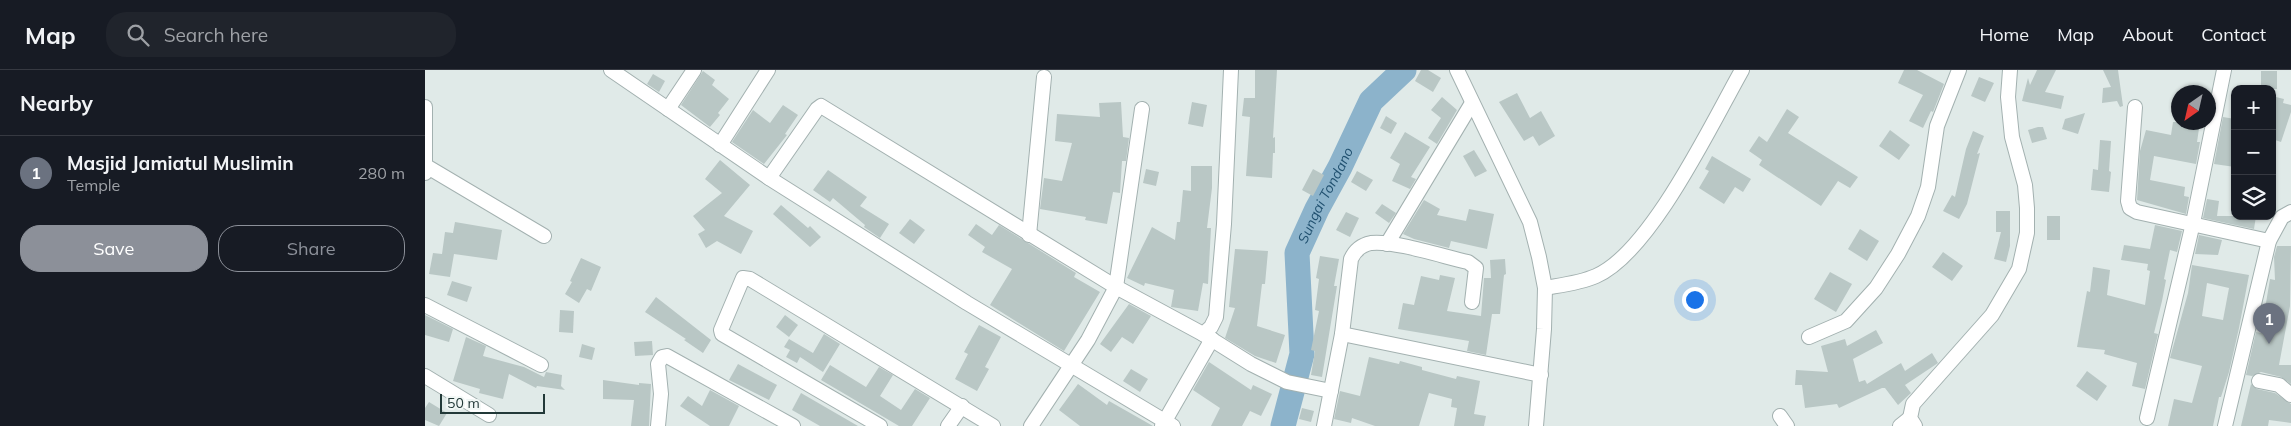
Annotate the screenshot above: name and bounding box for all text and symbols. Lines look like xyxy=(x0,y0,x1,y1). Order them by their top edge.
search box xyxy=(106,12,456,57)
text: Map xyxy=(25,20,76,50)
icon: search xyxy=(124,21,152,49)
text: Search here xyxy=(164,23,268,47)
text: Home xyxy=(1979,23,2029,46)
text: Map xyxy=(2057,23,2094,46)
text: About xyxy=(2122,23,2173,46)
text: Contact xyxy=(2201,23,2266,46)
north arrow xyxy=(2171,85,2216,130)
map controls xyxy=(2231,85,2276,220)
button: + xyxy=(2231,85,2276,130)
text: Nearby xyxy=(20,90,93,116)
button: − xyxy=(2231,130,2276,175)
water label: Sungai Tondano xyxy=(1294,144,1357,246)
text: Masjid Jamiatul Muslimin xyxy=(67,151,294,175)
text: 1 xyxy=(31,163,41,183)
text: 280 m xyxy=(358,163,405,183)
text: Temple xyxy=(67,175,120,195)
button: layers xyxy=(2231,175,2276,220)
button: Save xyxy=(20,225,208,272)
button: Share xyxy=(218,225,405,272)
your location xyxy=(1682,287,1708,313)
pin: 1 xyxy=(2253,303,2285,344)
scale bar xyxy=(440,391,545,414)
text: 50 m xyxy=(447,394,480,412)

